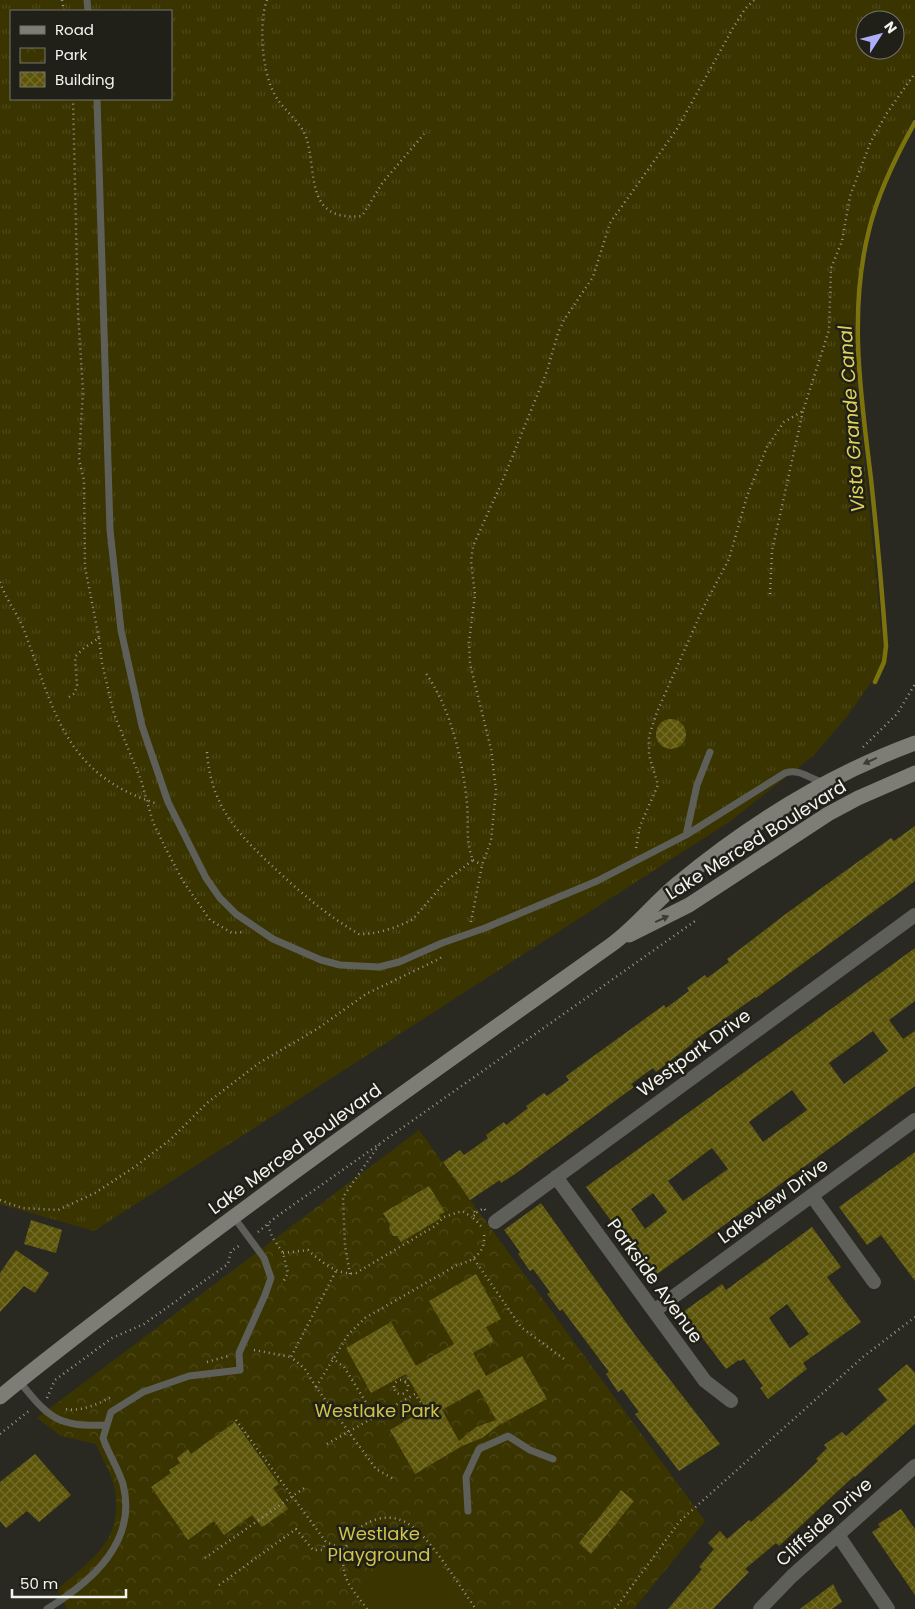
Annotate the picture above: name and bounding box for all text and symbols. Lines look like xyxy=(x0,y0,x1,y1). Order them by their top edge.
legend xyxy=(10,10,172,100)
north arrow xyxy=(855,10,905,60)
text: N xyxy=(879,17,902,37)
text: Road xyxy=(55,19,94,40)
text: Park xyxy=(55,44,87,65)
text: Building xyxy=(55,69,115,90)
water label: Vista Grande Canal xyxy=(831,324,871,513)
one-way arrow xyxy=(863,758,877,766)
street label: Lake Merced Boulevard xyxy=(661,774,851,905)
one-way arrow xyxy=(655,915,669,923)
street label: Westpark Drive xyxy=(632,1003,756,1102)
street label: Lake Merced Boulevard xyxy=(203,1077,386,1220)
street label: Lakeview Drive xyxy=(712,1152,833,1249)
street label: Parkside Avenue xyxy=(602,1213,709,1348)
park label: Westlake Park xyxy=(314,1398,440,1423)
street label: Cliffside Drive xyxy=(770,1472,877,1572)
park label: Westlake Playground xyxy=(328,1521,430,1567)
scale bar xyxy=(12,1566,126,1598)
text: 50 m xyxy=(20,1573,58,1594)

